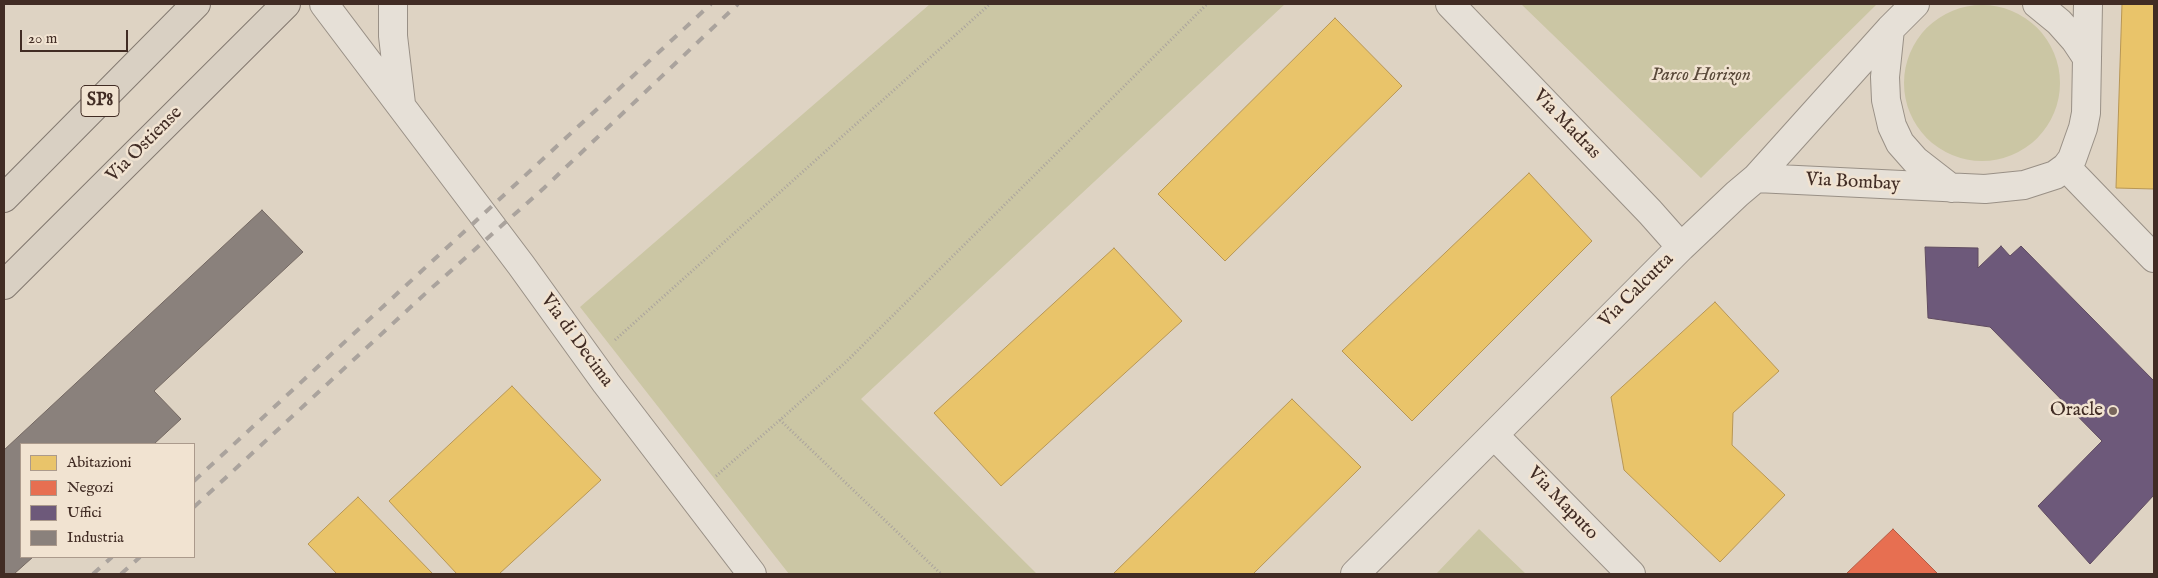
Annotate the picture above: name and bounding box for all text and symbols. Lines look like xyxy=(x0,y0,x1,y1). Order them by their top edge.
scale bar xyxy=(22,20,130,52)
text: 20 m xyxy=(28,29,57,48)
park label: Parco Horizon xyxy=(1651,65,1751,87)
road number: SP8 xyxy=(81,85,119,116)
street label: Via Madras xyxy=(1527,85,1605,165)
street label: Via Ostiense xyxy=(102,102,188,188)
street label: Via Bombay xyxy=(1805,169,1901,197)
street label: Via Calcutta xyxy=(1595,249,1679,333)
street label: Via di Decima xyxy=(535,290,617,392)
place label: Oracle xyxy=(2050,400,2103,422)
marker: Oracle xyxy=(2107,405,2119,417)
legend xyxy=(20,443,195,558)
text: Abitazioni xyxy=(67,453,132,472)
street label: Via Maputo xyxy=(1522,463,1602,545)
text: Negozi xyxy=(67,478,114,497)
text: Uffici xyxy=(67,503,102,522)
text: Industria xyxy=(67,528,124,547)

